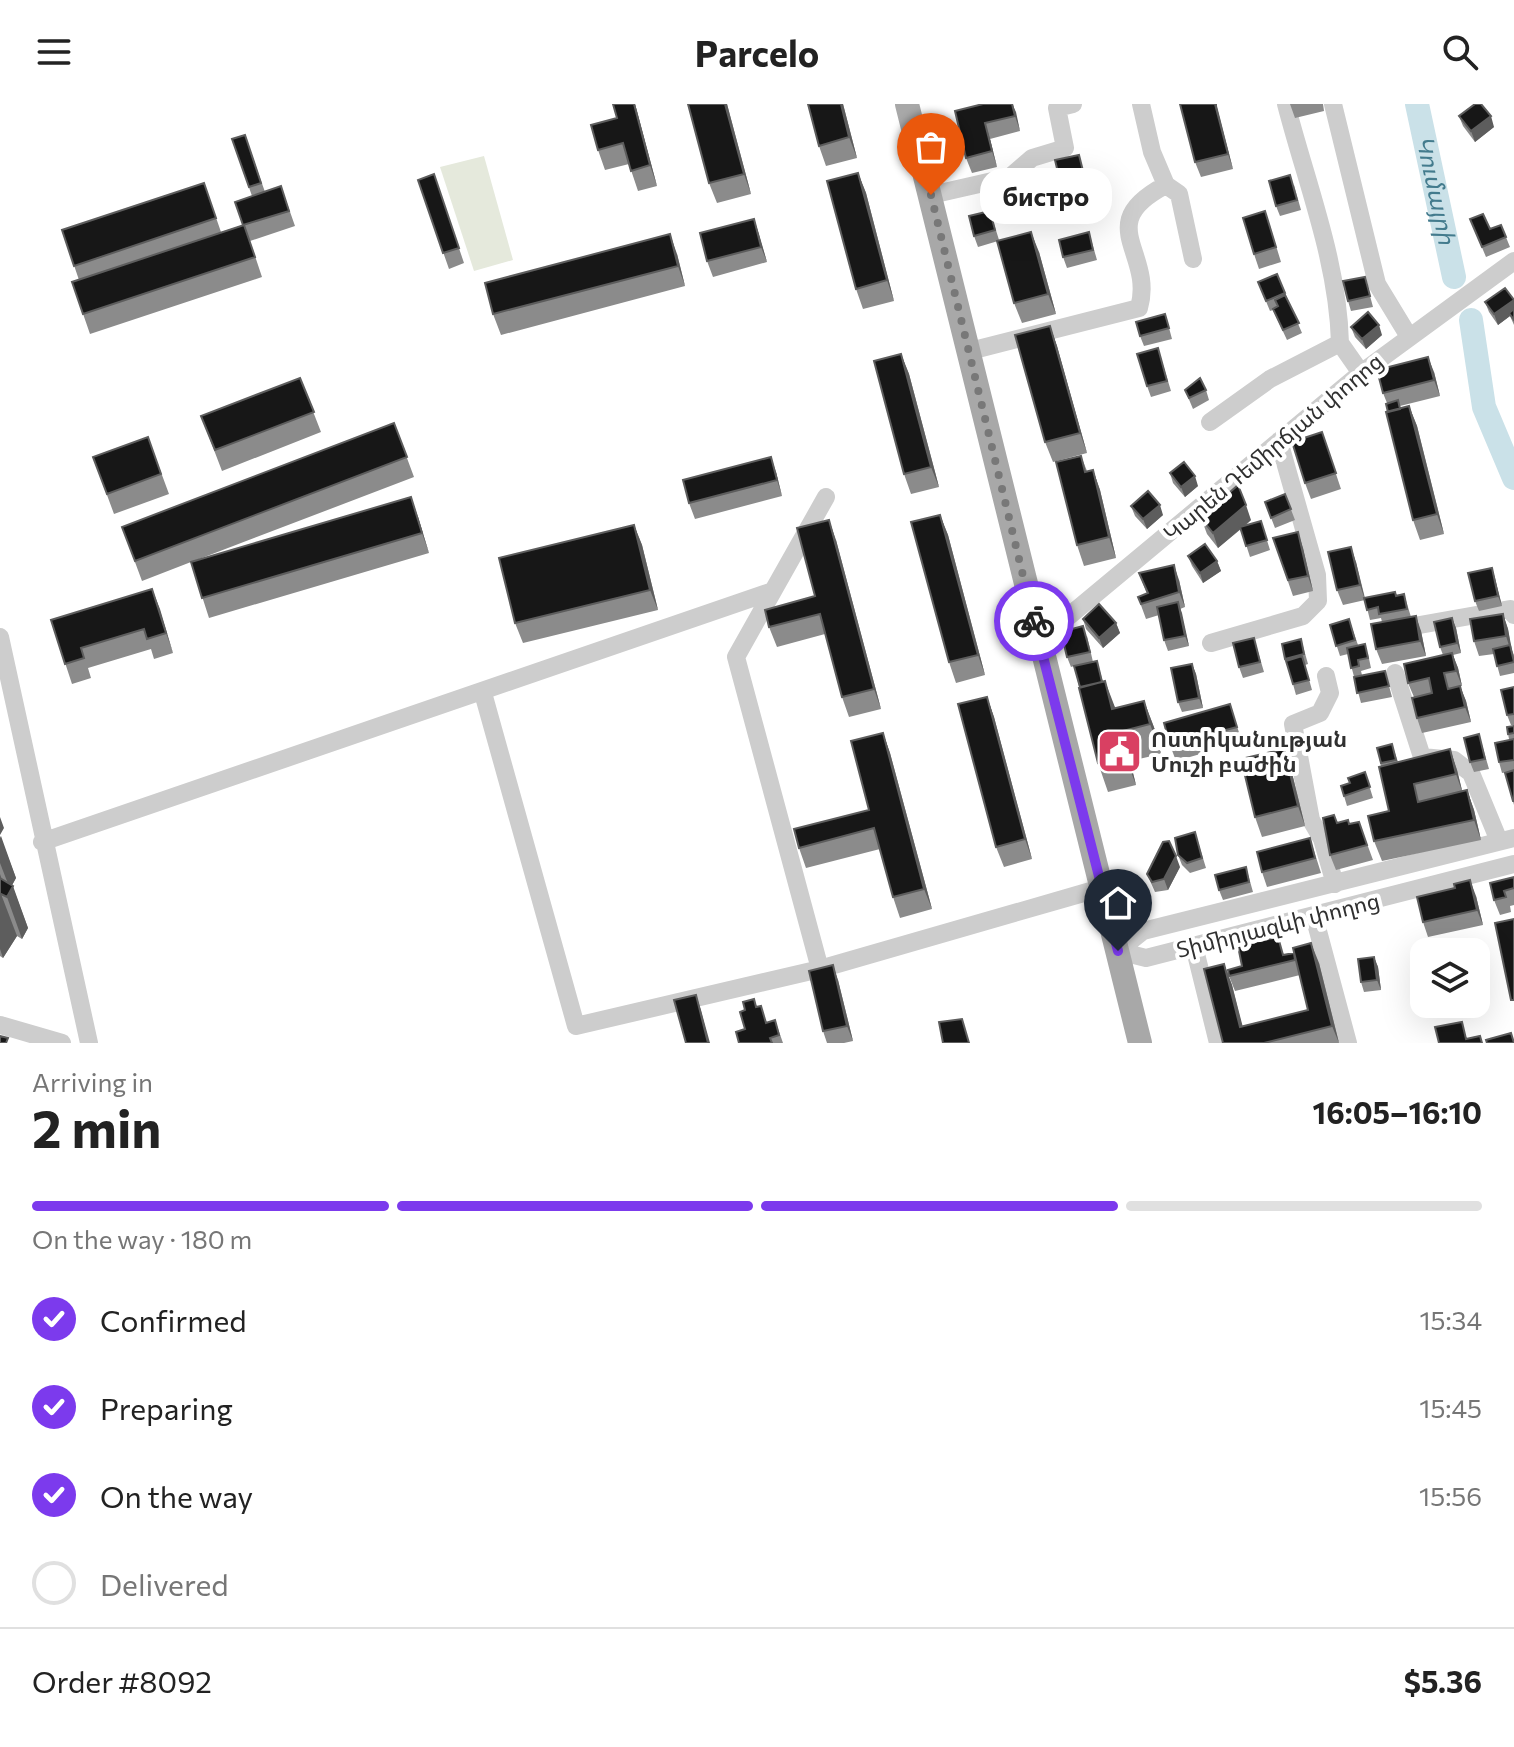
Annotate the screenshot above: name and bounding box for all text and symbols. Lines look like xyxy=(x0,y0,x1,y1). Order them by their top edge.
icon: menu xyxy=(32,30,76,74)
text: Parcelo xyxy=(695,30,819,74)
icon: search xyxy=(1438,30,1482,74)
pin xyxy=(897,113,965,195)
icon: bag xyxy=(909,125,953,169)
water label: Կումայրի xyxy=(1411,133,1463,248)
callout: бистро xyxy=(979,167,1111,223)
text: бистро xyxy=(1003,180,1089,211)
street label: Կարեն Դեմիրճյան փողոց xyxy=(1158,347,1388,546)
courier xyxy=(994,581,1074,661)
icon: bike xyxy=(1012,599,1056,643)
place label: Ոստիկանության Մուշի բաժին xyxy=(1151,725,1347,777)
public building icon: Ոստիկանության Մուշի բաժին xyxy=(1096,728,1144,776)
pin xyxy=(1084,869,1152,951)
icon: home xyxy=(1096,881,1140,925)
street label: Տիմիրյազևի փողոց xyxy=(1173,886,1382,963)
map controls xyxy=(1410,938,1490,1018)
button: layers xyxy=(1410,938,1490,1018)
text: Arriving in xyxy=(32,1066,153,1097)
text: 16:05–16:10 xyxy=(1313,1093,1482,1130)
text: 2 min xyxy=(32,1095,161,1159)
text: On the way · 180 m xyxy=(32,1223,252,1254)
icon: check xyxy=(32,1297,76,1341)
text: Confirmed xyxy=(100,1301,247,1338)
text: 15:34 xyxy=(1419,1304,1482,1335)
icon: check xyxy=(32,1385,76,1429)
text: Preparing xyxy=(100,1389,233,1426)
text: 15:45 xyxy=(1419,1392,1482,1423)
icon: check xyxy=(32,1473,76,1517)
text: On the way xyxy=(100,1477,253,1514)
text: 15:56 xyxy=(1419,1480,1482,1511)
text: Delivered xyxy=(100,1565,229,1602)
text: Order #8092 xyxy=(32,1662,212,1699)
text: $5.36 xyxy=(1404,1662,1482,1699)

